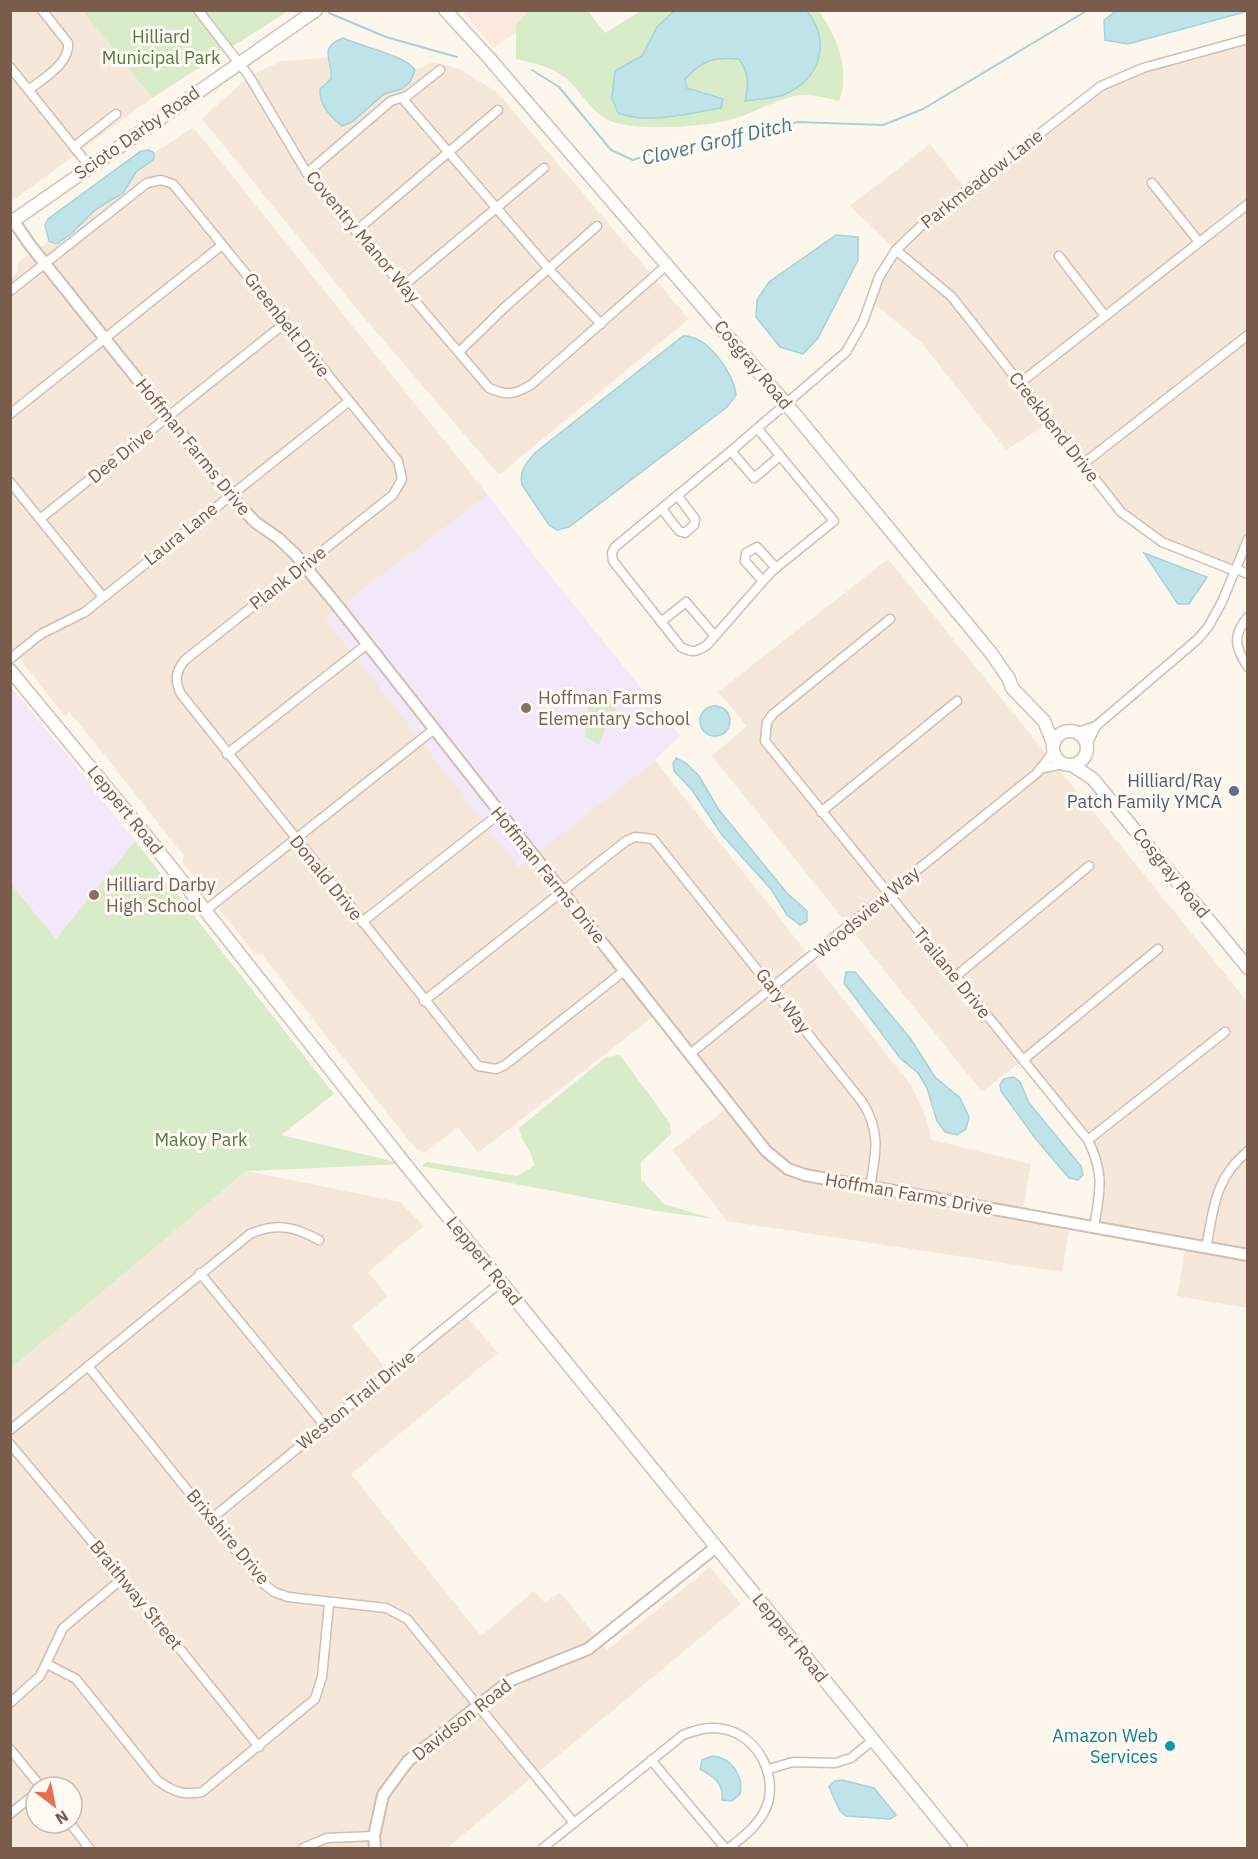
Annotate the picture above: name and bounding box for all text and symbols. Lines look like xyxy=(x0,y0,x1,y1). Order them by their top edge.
park label: Hilliard Municipal Park xyxy=(102,25,221,69)
street label: Scioto Darby Road xyxy=(70,81,204,184)
water label: Clover Groff Ditch xyxy=(639,110,795,171)
street label: Parkmeadow Lane xyxy=(916,124,1048,233)
street label: Coventry Manor Way xyxy=(301,166,426,308)
street label: Greenbelt Drive xyxy=(239,268,335,382)
street label: Cosgray Road xyxy=(709,315,798,414)
street label: Creekbend Drive xyxy=(1004,367,1105,487)
street label: Hoffman Farms Drive xyxy=(131,373,256,520)
street label: Dee Drive xyxy=(83,421,158,488)
street label: Laura Lane xyxy=(139,497,222,570)
street label: Plank Drive xyxy=(245,540,331,615)
place label: Hoffman Farms Elementary School xyxy=(538,686,690,730)
marker: Hoffman Farms Elementary School xyxy=(519,701,533,715)
street label: Leppert Road xyxy=(82,760,168,859)
place label: Hilliard/Ray Patch Family YMCA xyxy=(1067,769,1222,813)
marker: Hilliard/Ray Patch Family YMCA xyxy=(1227,784,1241,798)
street label: Hoffman Farms Drive xyxy=(486,801,611,948)
street label: Cosgray Road xyxy=(1128,823,1215,923)
street label: Donald Drive xyxy=(285,830,368,925)
street label: Woodsview Way xyxy=(809,861,924,962)
place label: Hilliard Darby High School xyxy=(106,873,216,917)
marker: Hilliard Darby High School xyxy=(87,888,101,902)
street label: Trailane Drive xyxy=(909,922,996,1023)
street label: Gary Way xyxy=(751,963,816,1038)
park label: Makoy Park xyxy=(154,1128,248,1151)
street label: Hoffman Farms Drive xyxy=(823,1167,995,1220)
street label: Leppert Road xyxy=(441,1211,527,1310)
street label: Weston Trail Drive xyxy=(292,1345,420,1455)
street label: Brixshire Drive xyxy=(182,1484,275,1589)
street label: Braithway Street xyxy=(85,1535,188,1654)
street label: Leppert Road xyxy=(747,1588,833,1687)
street label: Davidson Road xyxy=(407,1674,516,1766)
place label: Amazon Web Services xyxy=(1052,1724,1158,1768)
marker: Amazon Web Services xyxy=(1163,1739,1177,1753)
north arrow xyxy=(24,1775,84,1835)
text: N xyxy=(52,1806,72,1829)

